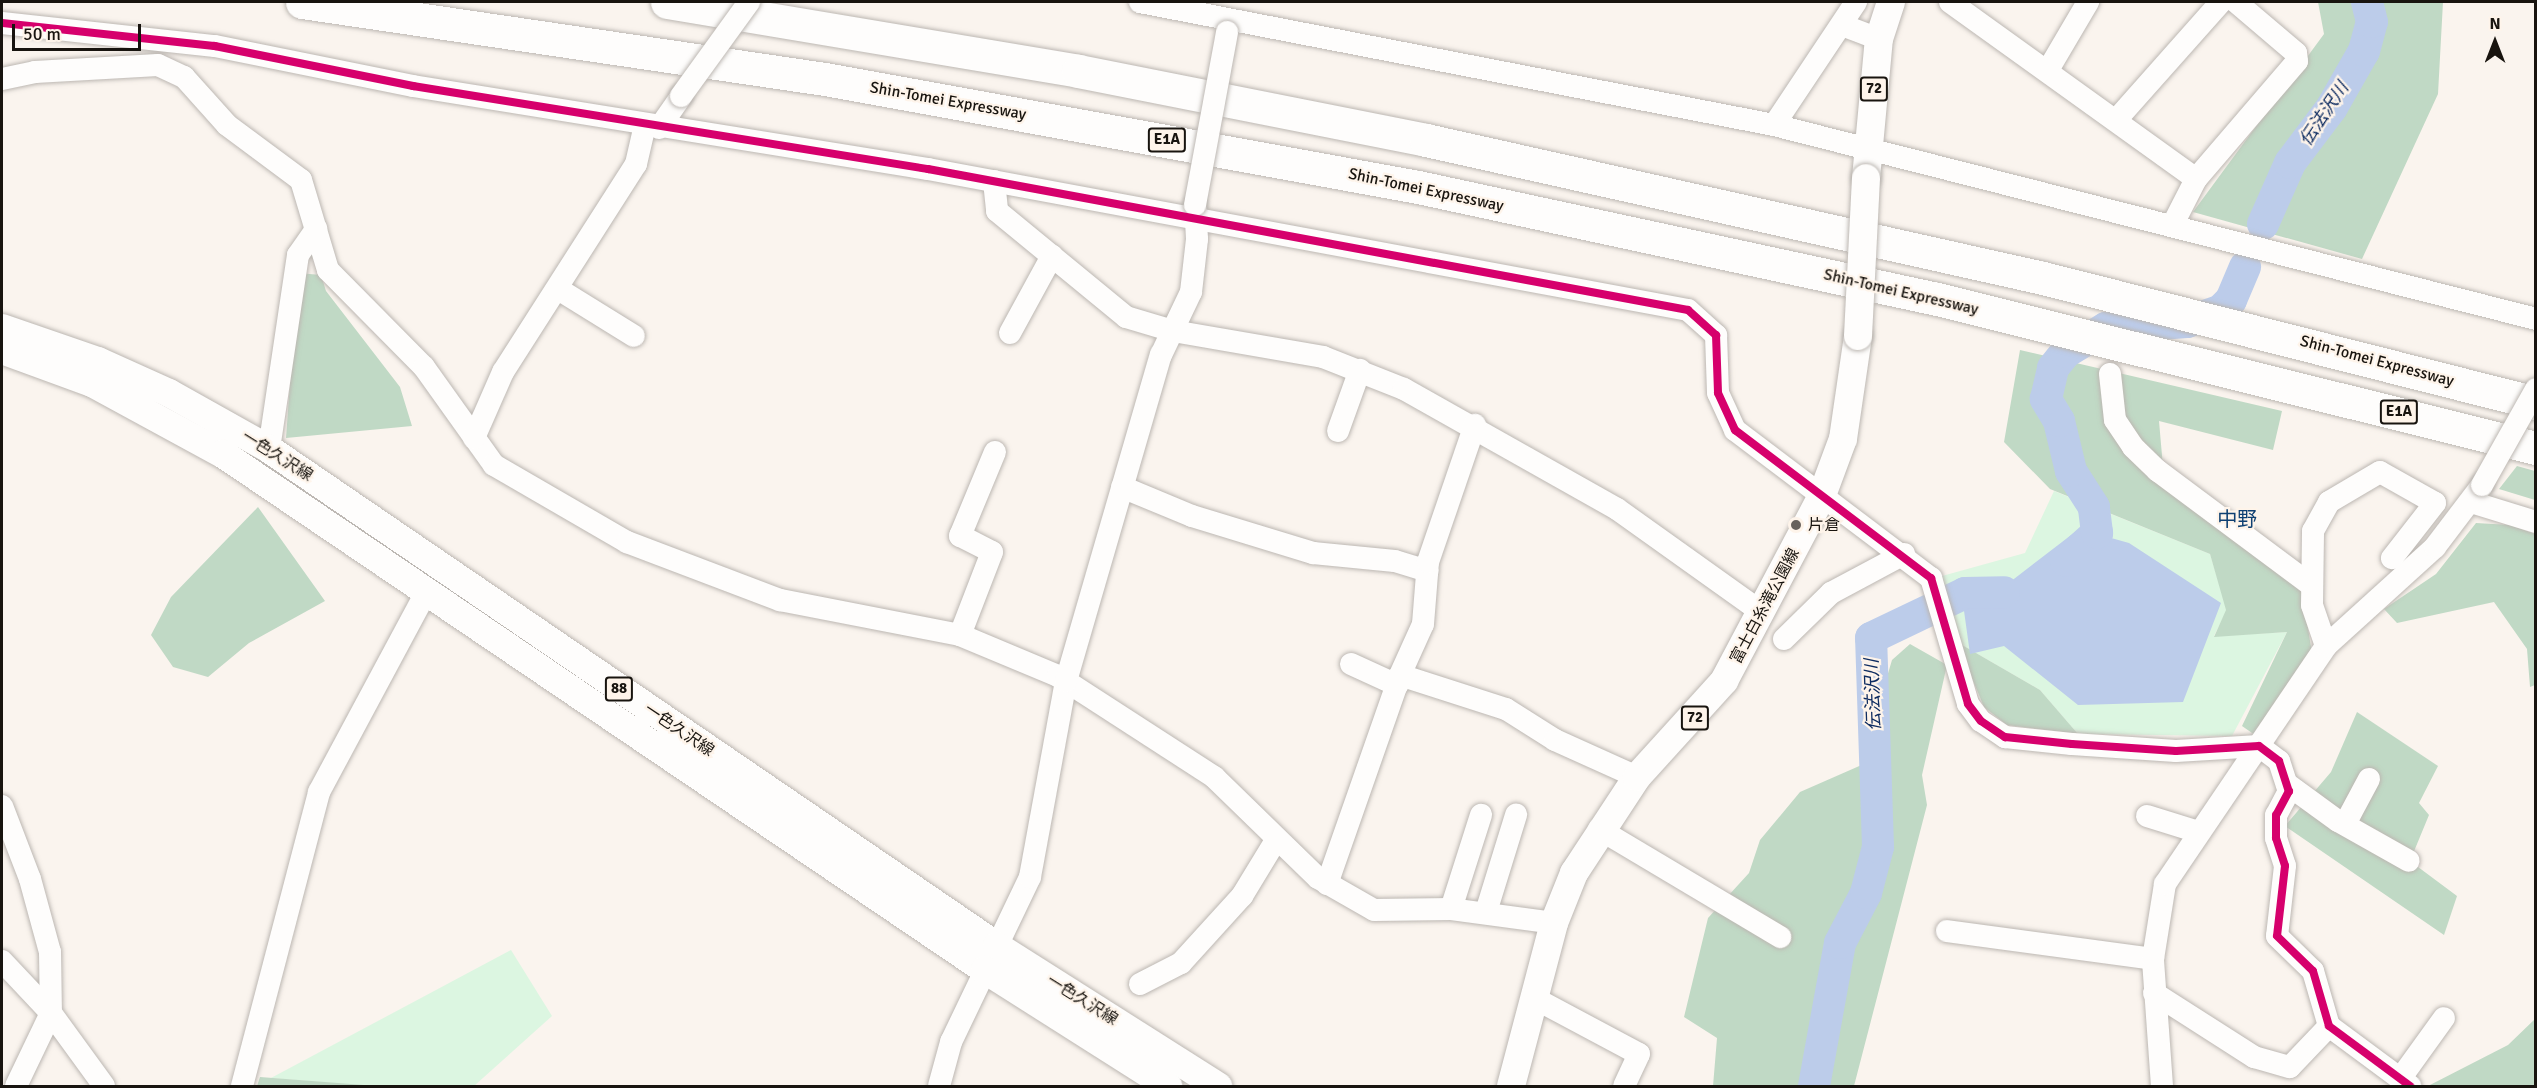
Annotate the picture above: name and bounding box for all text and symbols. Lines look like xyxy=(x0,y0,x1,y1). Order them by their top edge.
scale bar xyxy=(15,12,144,50)
north arrow xyxy=(2465,12,2525,72)
text: N xyxy=(2489,14,2501,34)
text: 50 m xyxy=(23,23,61,45)
road number: 72 xyxy=(1859,77,1889,101)
street label: Shin-Tomei Expressway xyxy=(868,78,1028,124)
water label: 伝法沢川 xyxy=(2295,78,2353,150)
road number: E1A xyxy=(1148,128,1186,152)
street label: Shin-Tomei Expressway xyxy=(1347,164,1505,216)
street label: Shin-Tomei Expressway xyxy=(1822,265,1980,319)
street label: Shin-Tomei Expressway xyxy=(2298,331,2456,391)
road number: E1A xyxy=(2380,400,2418,424)
street label: 一色久沢線 xyxy=(238,427,316,485)
district label: 中野 xyxy=(2217,507,2257,531)
place label: 片倉 xyxy=(1808,515,1840,535)
marker: 片倉 xyxy=(1789,518,1803,532)
street label: 富士白糸滝公園線 xyxy=(1726,545,1804,667)
water label: 伝法沢川 xyxy=(1861,659,1885,731)
road number: 88 xyxy=(604,677,634,701)
street label: 一色久沢線 xyxy=(640,700,718,760)
road number: 72 xyxy=(1680,706,1710,730)
street label: 一色久沢線 xyxy=(1043,971,1121,1029)

